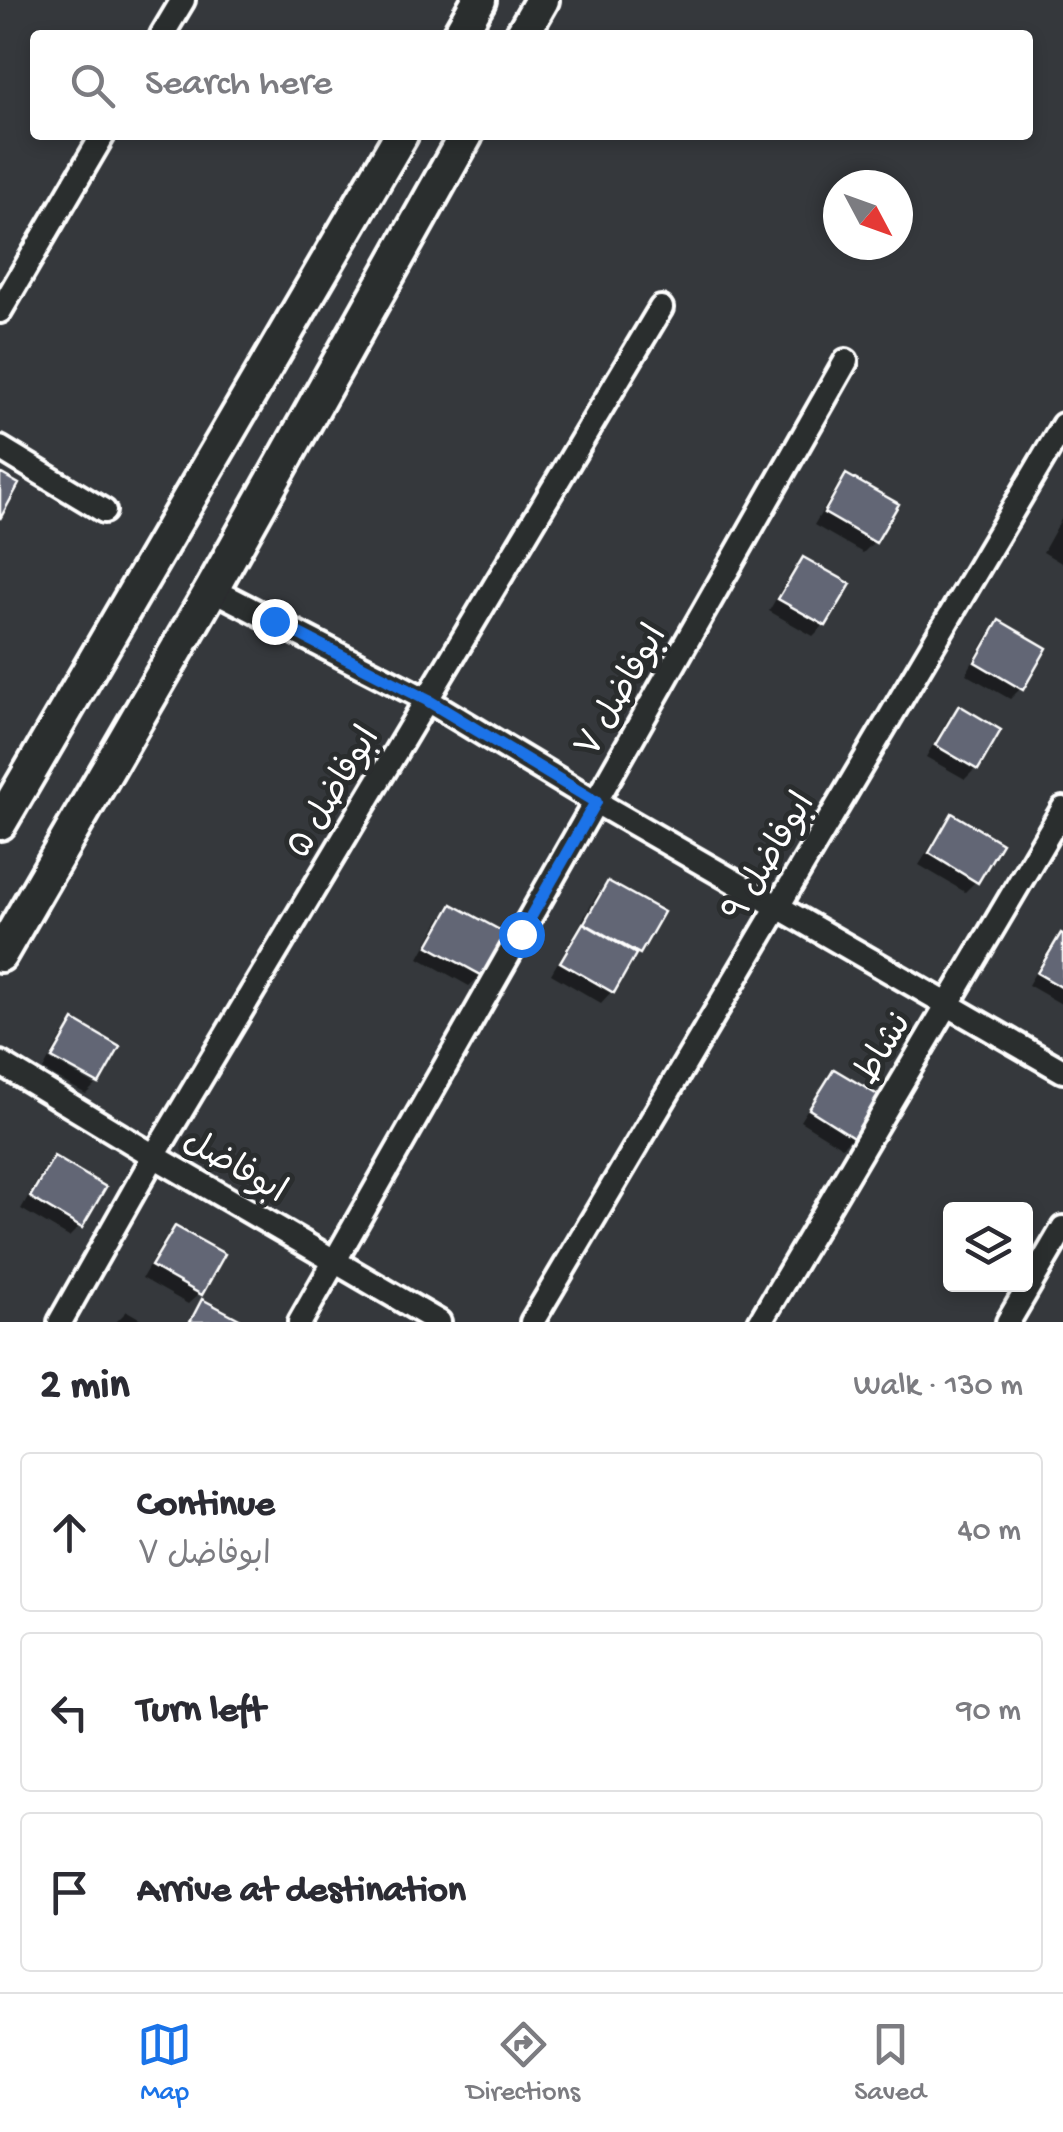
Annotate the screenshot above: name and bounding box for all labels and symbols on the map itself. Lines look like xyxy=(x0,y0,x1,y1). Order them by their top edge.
north arrow xyxy=(823,170,913,260)
route end xyxy=(252,599,298,645)
street label: ابوفاضل ۷ xyxy=(569,619,678,766)
street label: ابوفاضل ۵ xyxy=(281,721,391,867)
street label: ابوفاضل ۹ xyxy=(717,787,826,931)
route start xyxy=(499,912,545,958)
street label: نشاط xyxy=(848,1007,923,1093)
street label: ابوفاضل xyxy=(174,1123,293,1215)

